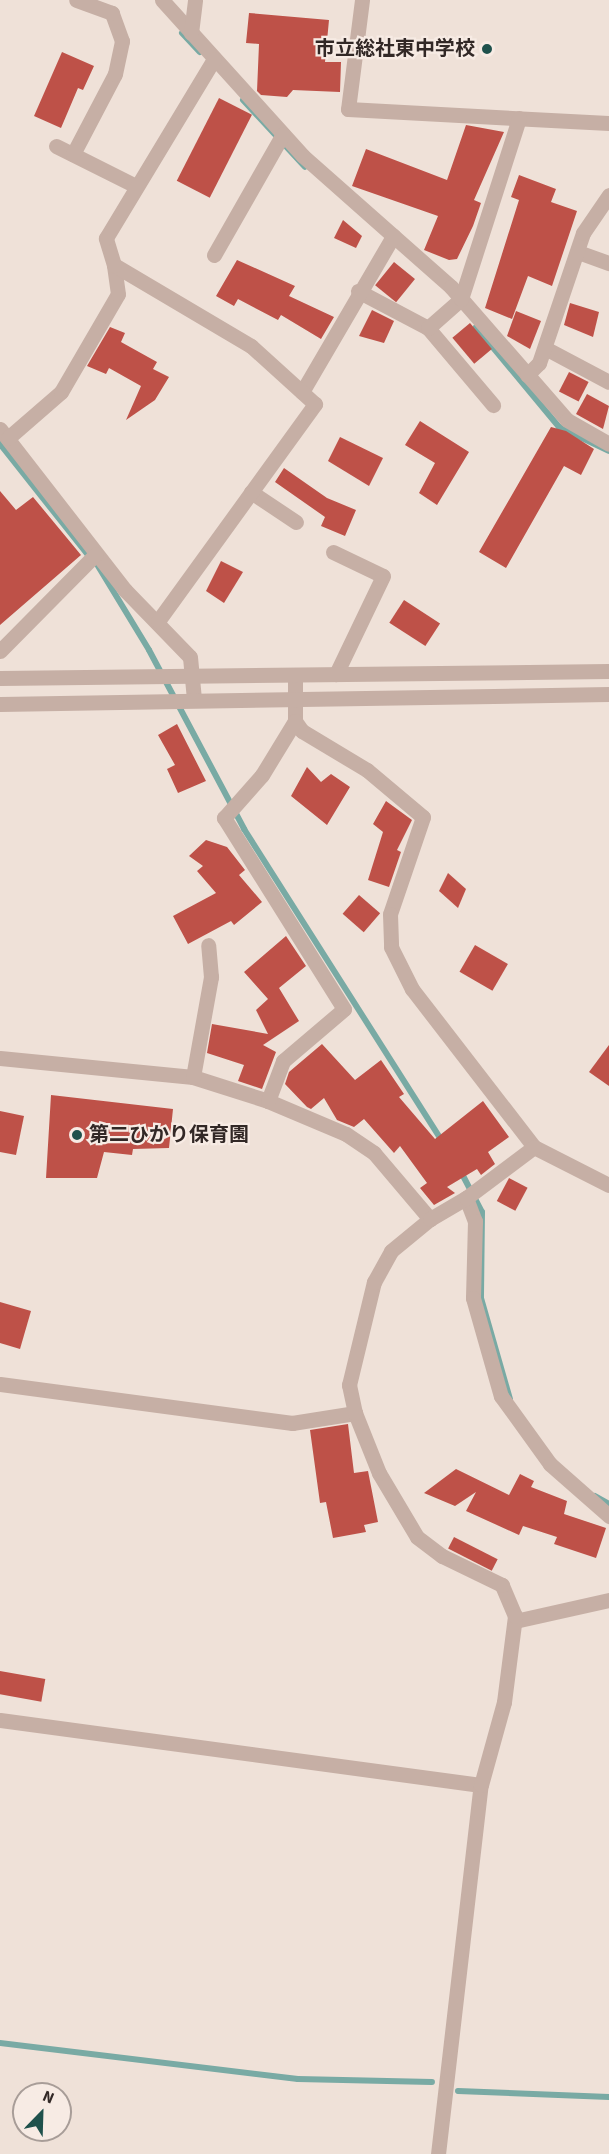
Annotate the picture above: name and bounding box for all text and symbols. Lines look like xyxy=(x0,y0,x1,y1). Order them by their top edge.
place label: 市立総社東中学校 xyxy=(315,37,475,61)
marker: 市立総社東中学校 xyxy=(480,42,494,56)
place label: 第二ひかり保育園 xyxy=(89,1123,249,1147)
marker: 第二ひかり保育園 xyxy=(70,1128,84,1142)
north arrow xyxy=(12,2082,72,2142)
text: N xyxy=(39,2085,57,2109)

